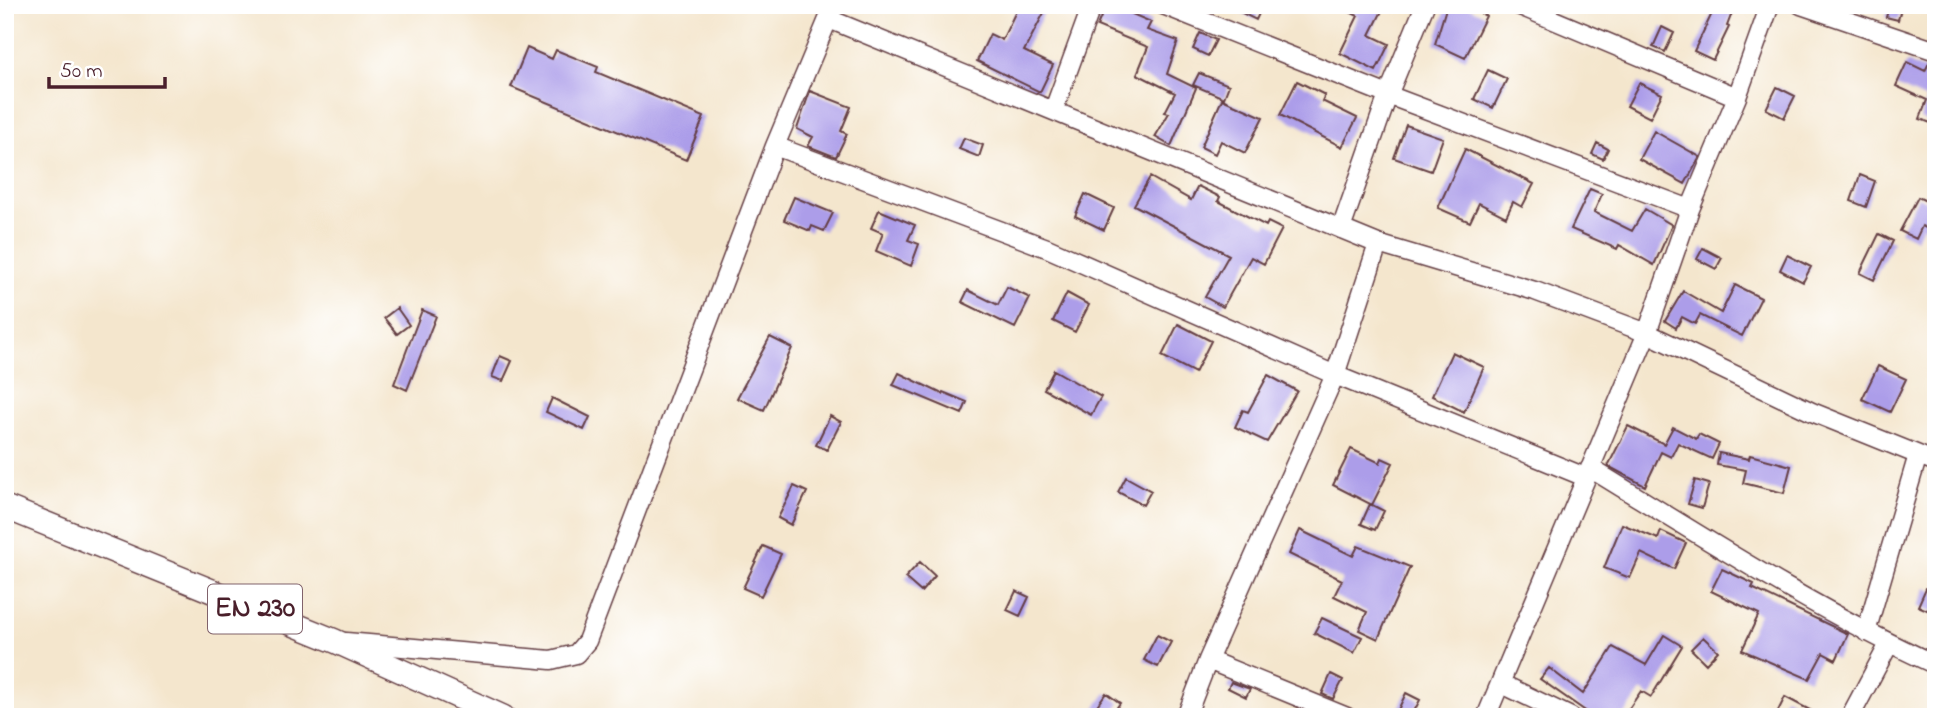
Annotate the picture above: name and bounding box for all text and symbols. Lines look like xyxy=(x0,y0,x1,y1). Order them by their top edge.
scale bar xyxy=(49,46,164,90)
text: 50 m xyxy=(60,57,103,87)
road number: EN 230 xyxy=(208,584,302,634)

